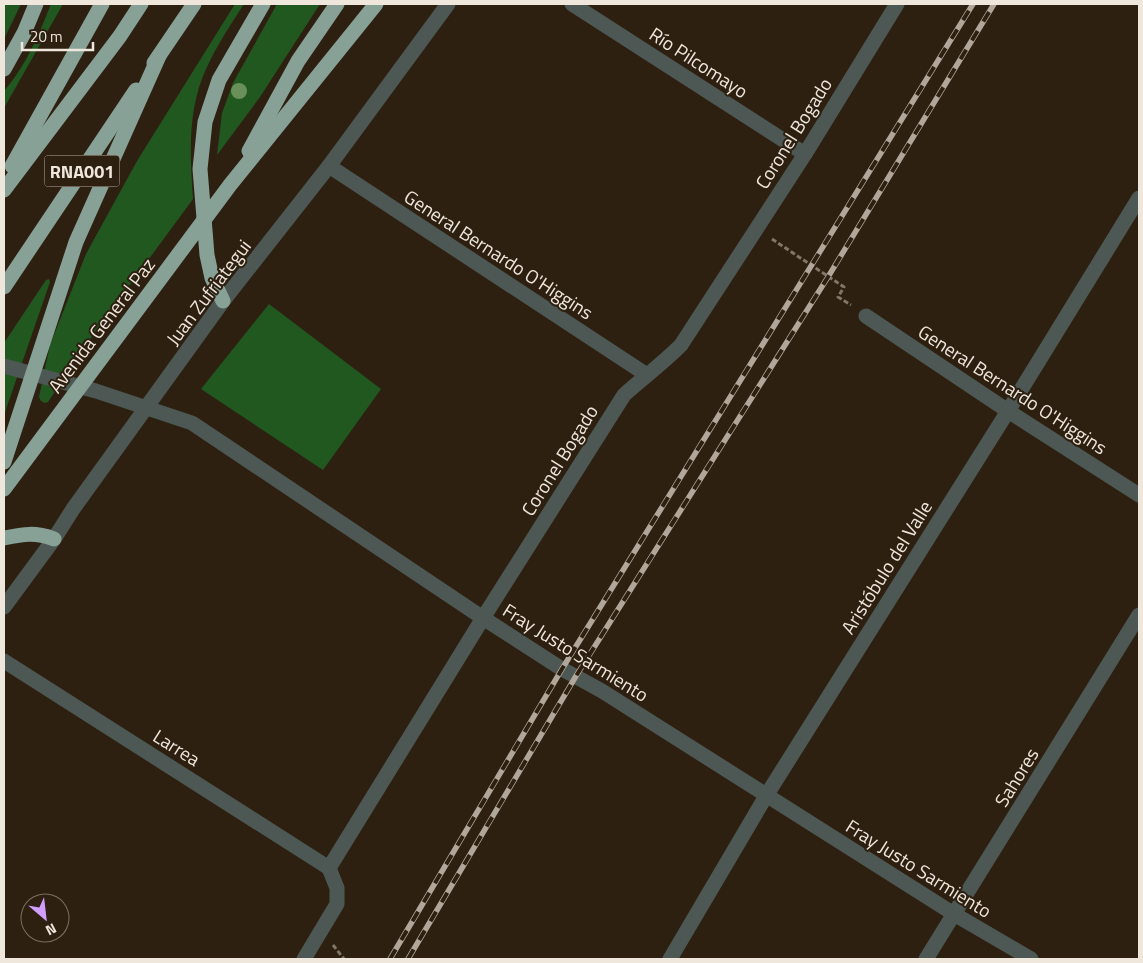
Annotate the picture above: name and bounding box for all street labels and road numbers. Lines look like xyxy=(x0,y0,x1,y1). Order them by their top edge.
street label: Río Pilcomayo xyxy=(644,19,754,105)
street label: Coronel Bogado xyxy=(747,72,839,194)
road number: RNA001 xyxy=(44,156,120,187)
street label: General Bernardo O'Higgins xyxy=(399,182,599,326)
street label: Juan Zufriategui xyxy=(158,233,258,351)
street label: Avenida General Paz xyxy=(40,251,162,399)
street label: General Bernardo O'Higgins xyxy=(913,317,1113,461)
street label: Coronel Bogado xyxy=(513,399,605,521)
street label: Aristóbulo del Valle xyxy=(833,494,939,640)
street label: Fray Justo Sarmiento xyxy=(497,595,655,709)
street label: Larrea xyxy=(148,721,207,773)
street label: Sahores xyxy=(987,742,1046,812)
street label: Fray Justo Sarmiento xyxy=(840,811,998,925)

